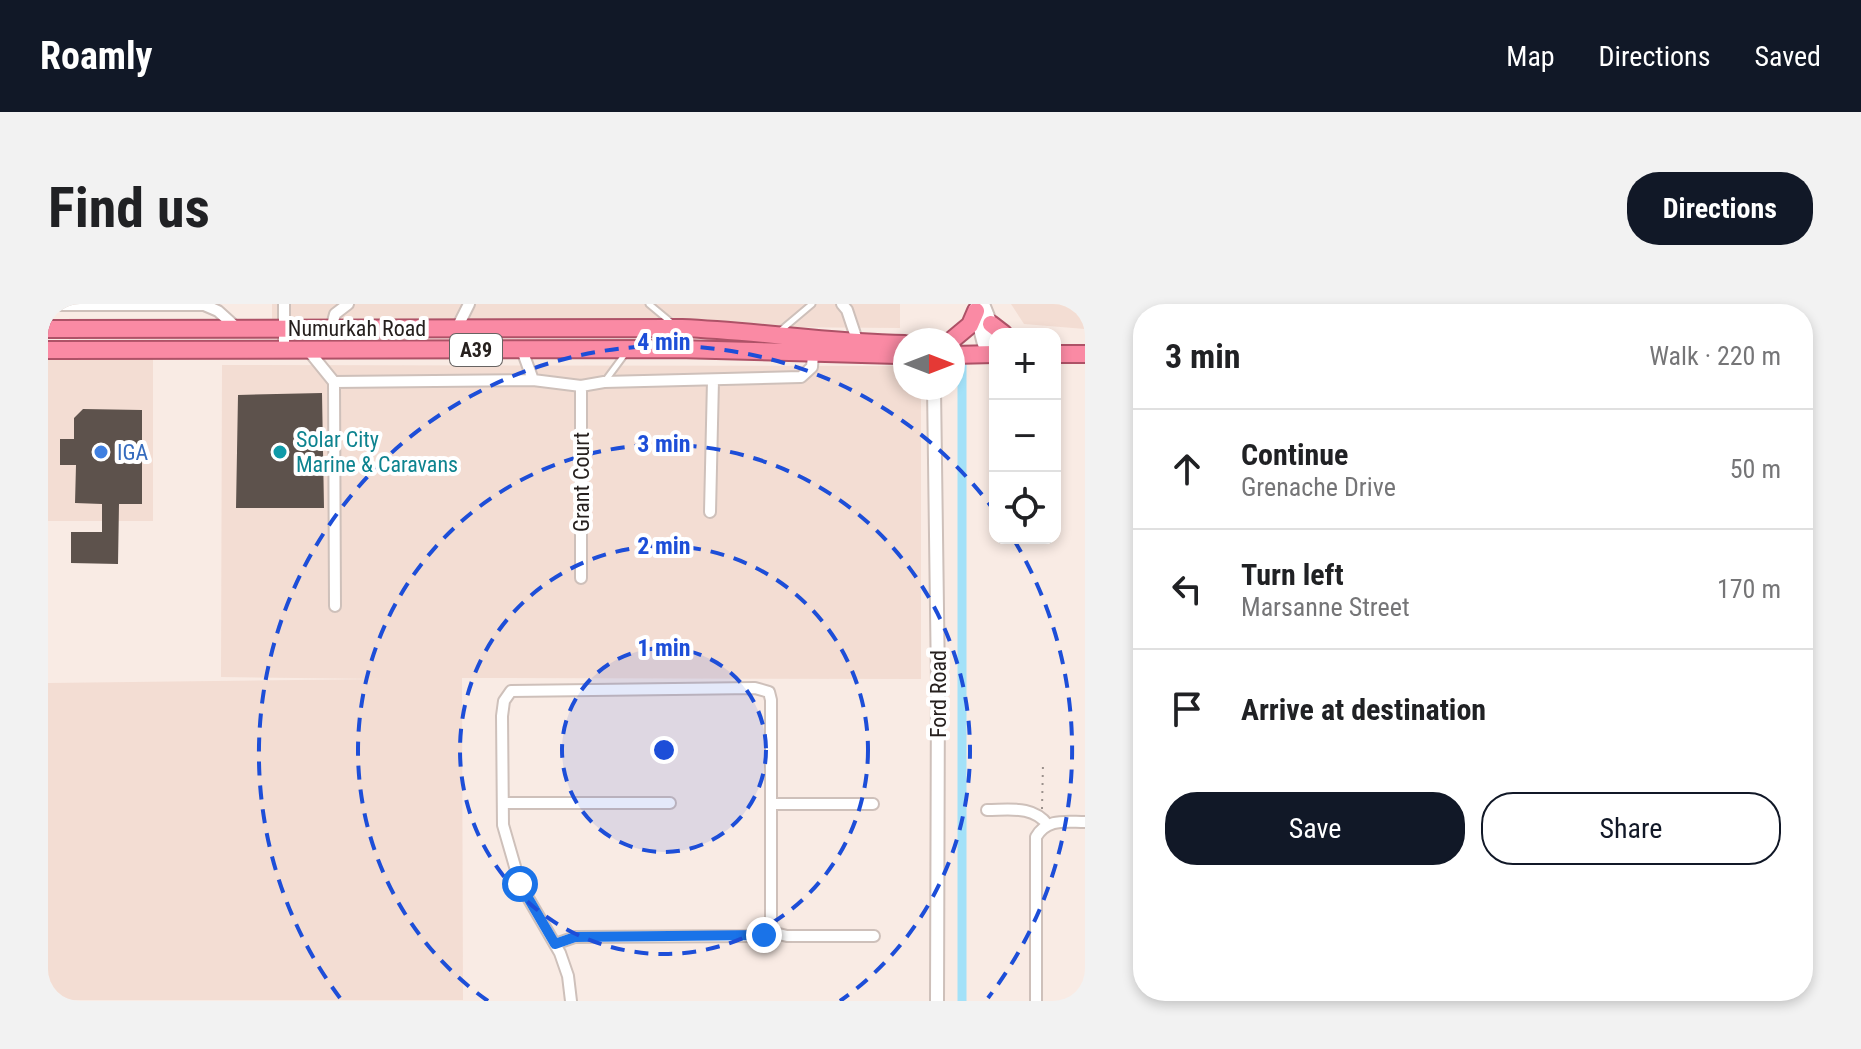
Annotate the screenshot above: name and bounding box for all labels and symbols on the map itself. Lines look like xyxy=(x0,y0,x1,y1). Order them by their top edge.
street label: Numurkah Road xyxy=(288,316,426,341)
text: 4 min xyxy=(637,328,691,356)
north arrow xyxy=(893,328,965,400)
road number: A39 xyxy=(450,334,502,366)
place label: Solar City Marine & Caravans xyxy=(296,427,458,477)
text: 3 min xyxy=(637,430,691,458)
street label: Grant Court xyxy=(569,432,594,532)
place label: IGA xyxy=(117,440,148,465)
marker: IGA xyxy=(92,443,110,461)
marker: Solar City Marine & Caravans xyxy=(271,443,289,461)
text: 2 min xyxy=(637,532,691,560)
text: 1 min xyxy=(637,634,691,662)
street label: Ford Road xyxy=(926,650,951,738)
centre of rings xyxy=(650,736,678,764)
route start xyxy=(502,866,538,902)
route end xyxy=(746,917,782,953)

